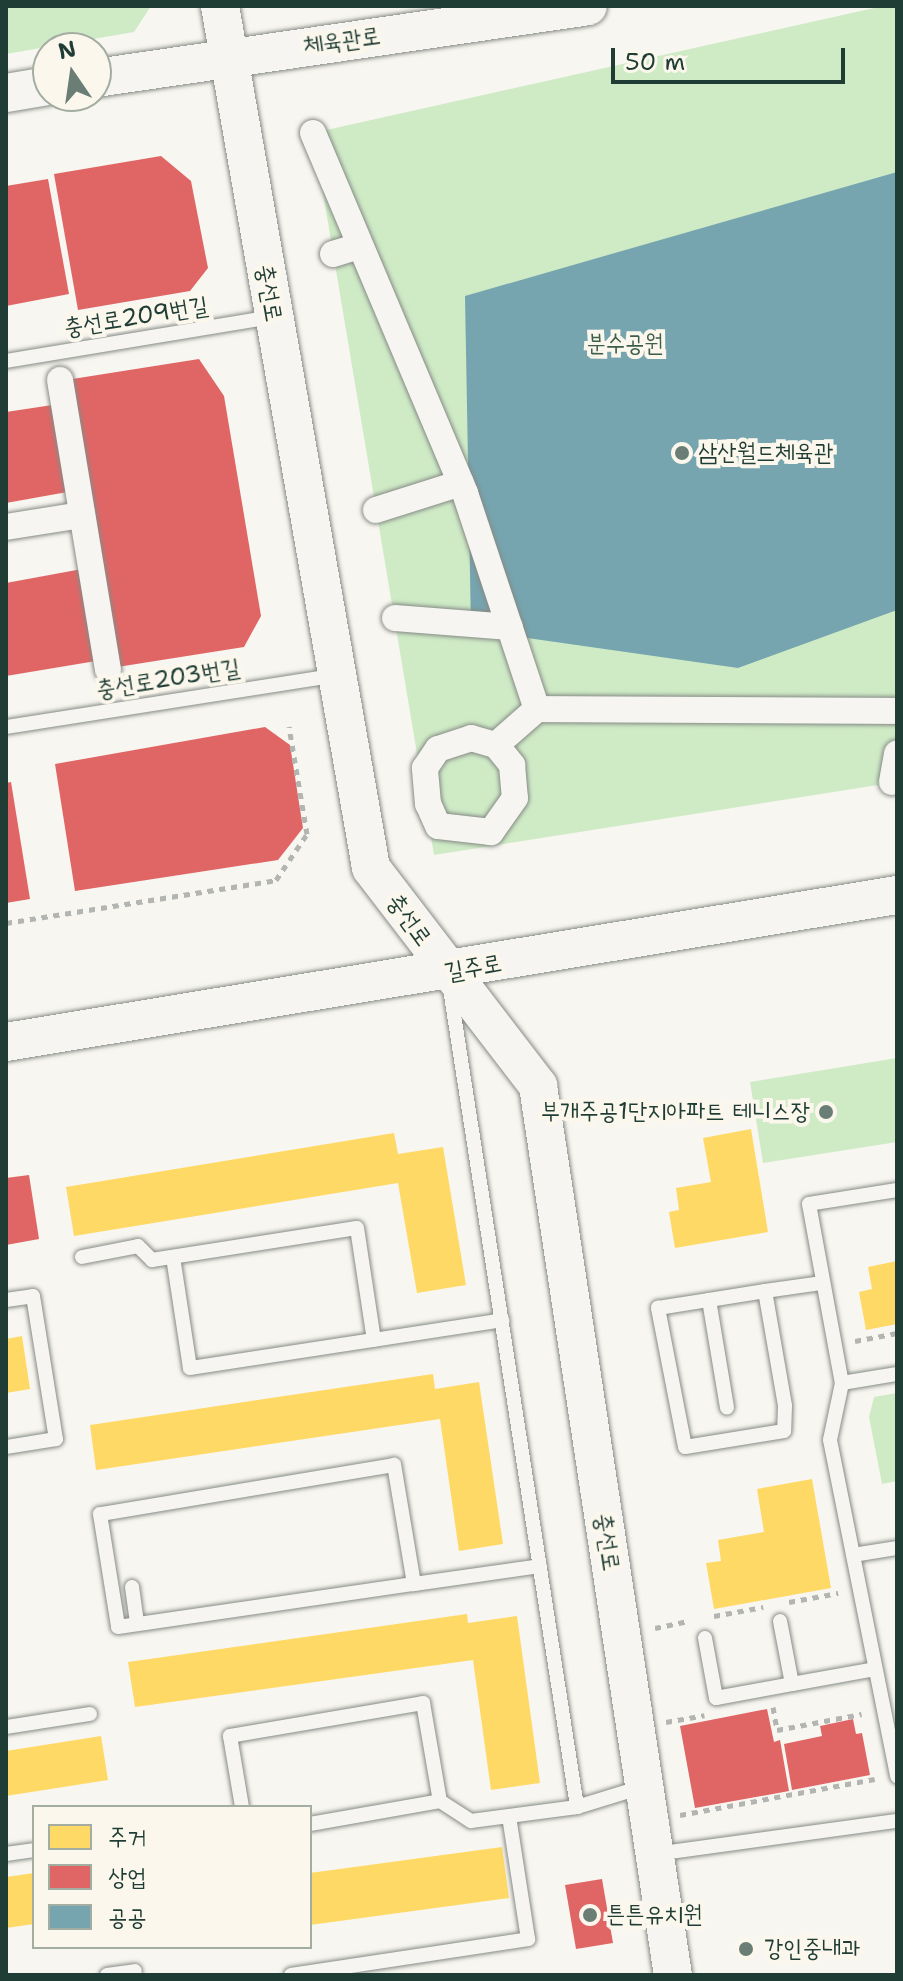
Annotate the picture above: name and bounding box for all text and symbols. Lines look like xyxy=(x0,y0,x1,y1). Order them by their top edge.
street label: 체육관로 xyxy=(302,21,382,61)
north arrow xyxy=(32,32,112,112)
scale bar xyxy=(615,32,849,82)
text: N xyxy=(55,34,79,66)
text: 50 m xyxy=(625,46,685,78)
street label: 충선로 xyxy=(250,262,288,324)
street label: 충선로209번길 xyxy=(62,291,210,343)
park label: 분수공원 xyxy=(586,330,664,358)
place label: 삼산월드체육관 xyxy=(698,439,833,467)
marker: 삼산월드체육관 xyxy=(673,444,691,462)
street label: 충선로203번길 xyxy=(94,653,242,705)
street label: 충선로 xyxy=(380,888,438,952)
street label: 길주로 xyxy=(442,949,504,987)
place label: 부개주공1단지아파트 테니스장 xyxy=(541,1098,810,1126)
marker: 부개주공1단지아파트 테니스장 xyxy=(817,1103,835,1121)
street label: 충선로 xyxy=(588,1511,626,1573)
legend xyxy=(32,1805,312,1949)
text: 주거 xyxy=(108,1821,147,1853)
text: 상업 xyxy=(108,1861,147,1893)
text: 공공 xyxy=(108,1901,147,1933)
place label: 튼튼유치원 xyxy=(606,1901,703,1929)
marker: 튼튼유치원 xyxy=(581,1906,599,1924)
place label: 강인중내과 xyxy=(764,1935,861,1963)
marker: 강인중내과 xyxy=(735,1938,757,1960)

